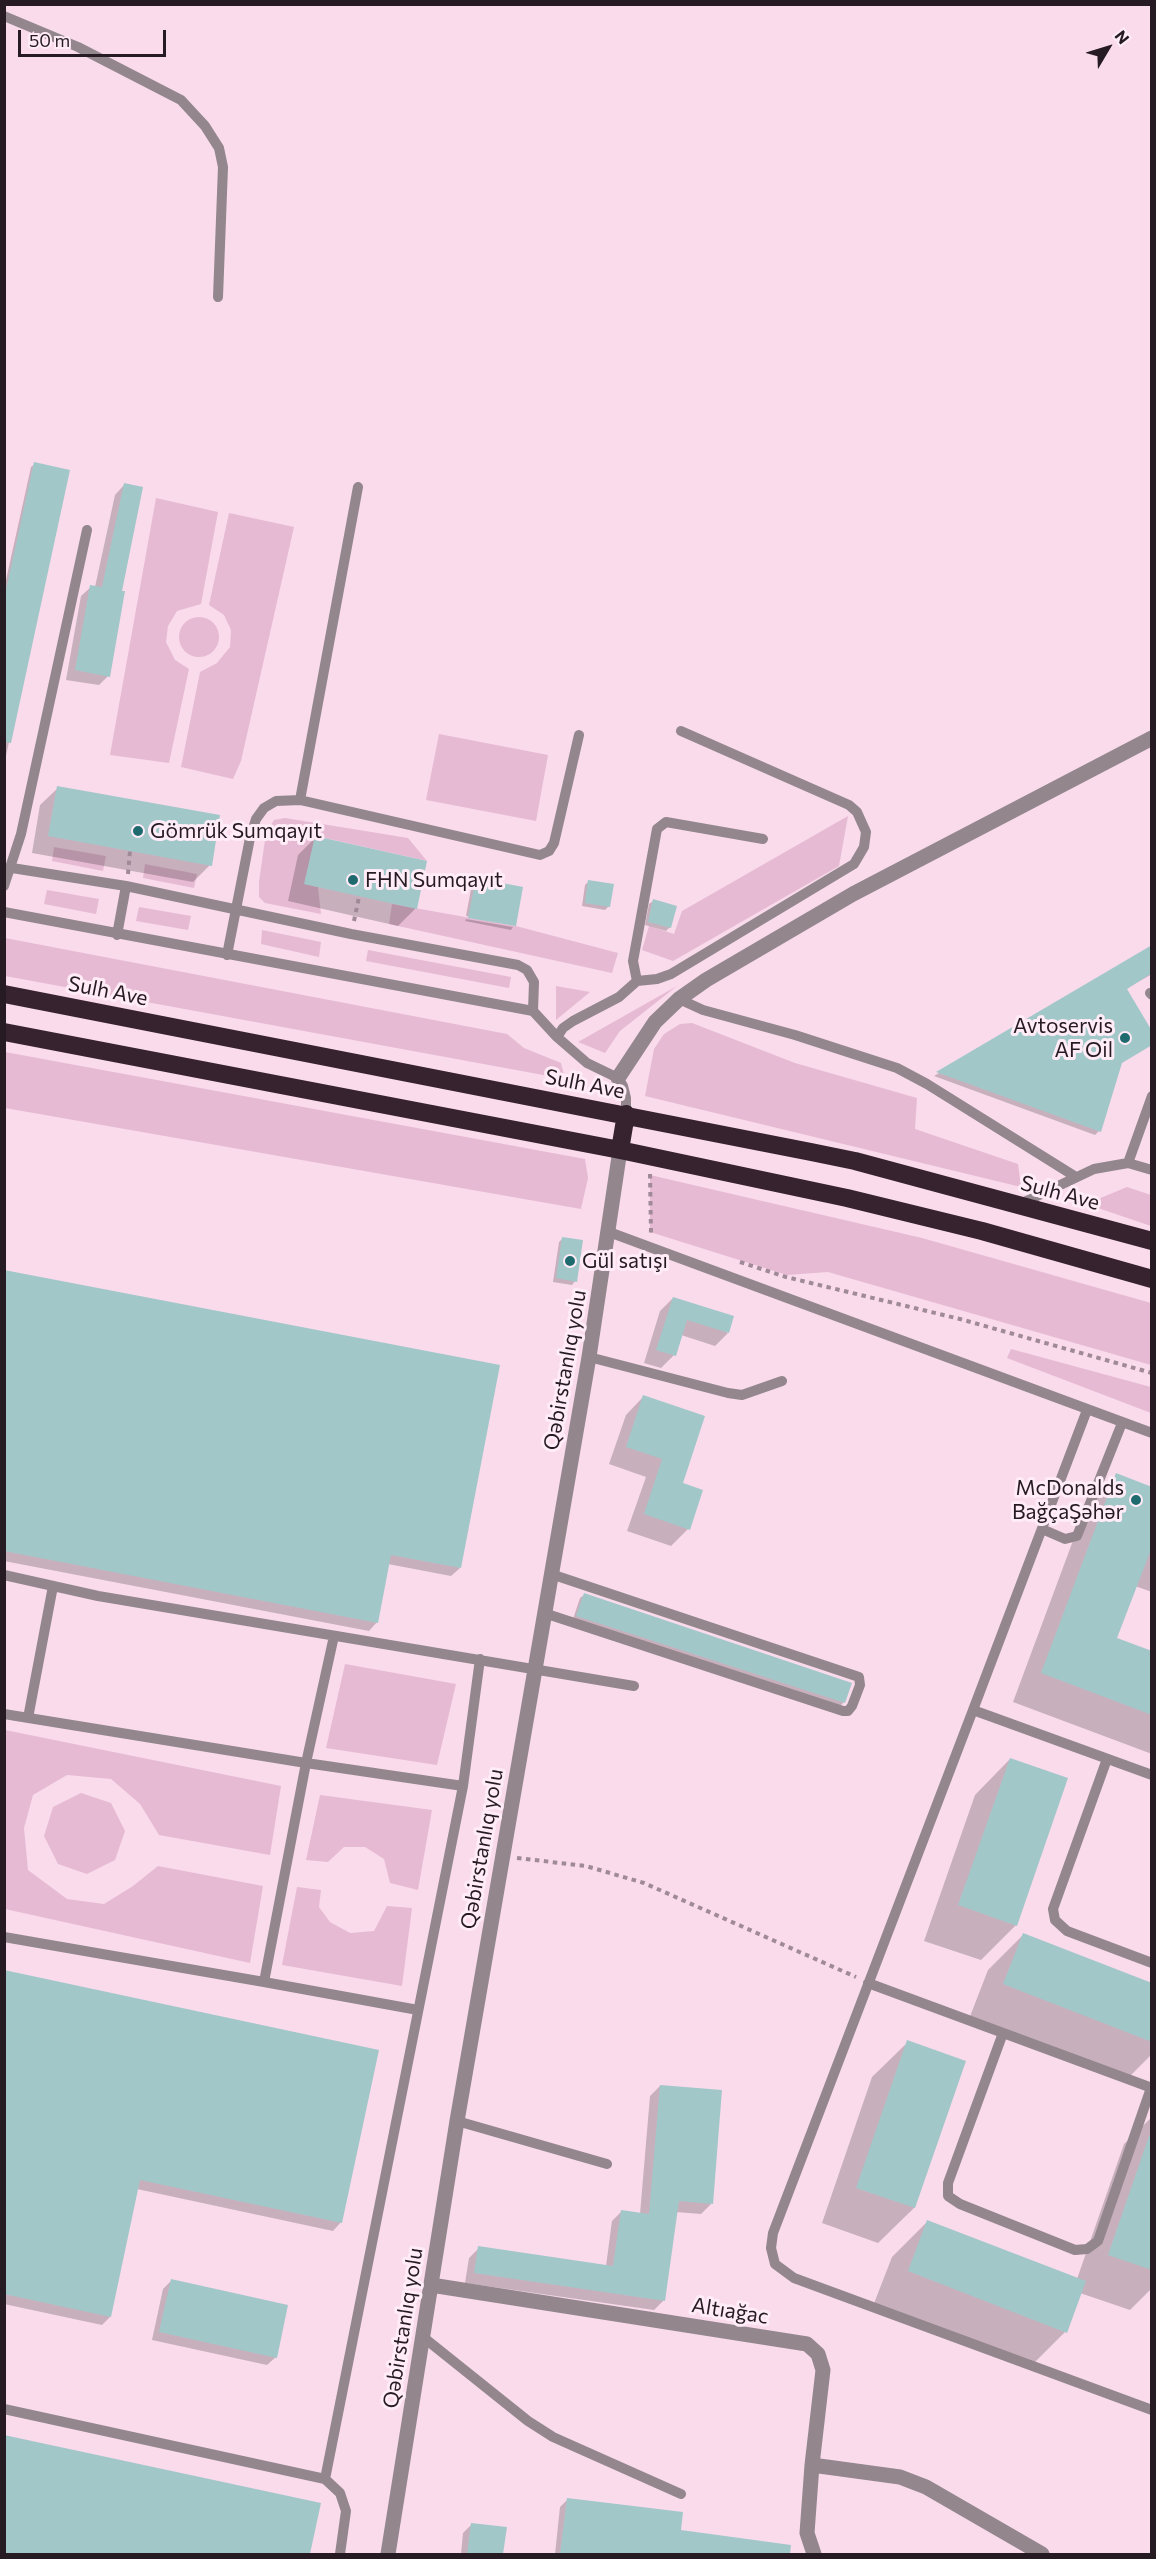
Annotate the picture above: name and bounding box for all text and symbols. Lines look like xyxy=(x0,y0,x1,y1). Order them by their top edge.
scale bar xyxy=(21,18,170,56)
north arrow xyxy=(1078,18,1138,78)
text: N xyxy=(1111,26,1134,47)
text: 50 m xyxy=(29,29,70,51)
place label: Gömrük Sumqayıt xyxy=(150,818,322,844)
marker: Gömrük Sumqayıt xyxy=(131,824,145,838)
place label: FHN Sumqayıt xyxy=(365,867,503,893)
marker: FHN Sumqayıt xyxy=(346,873,360,887)
street label: Sulh Ave xyxy=(66,971,150,1011)
place label: Avtoservis AF Oil xyxy=(1013,1013,1113,1063)
marker: Avtoservis AF Oil xyxy=(1118,1031,1132,1045)
street label: Sulh Ave xyxy=(543,1064,627,1104)
street label: Sulh Ave xyxy=(1018,1170,1102,1216)
place label: Gül satışı xyxy=(582,1248,668,1274)
marker: Gül satışı xyxy=(563,1254,577,1268)
street label: Qəbirstanlıq yolu xyxy=(538,1288,592,1452)
place label: McDonalds BağçaŞəhər xyxy=(1012,1475,1124,1525)
marker: McDonalds BağçaŞəhər xyxy=(1129,1493,1143,1507)
street label: Qəbirstanlıq yolu xyxy=(455,1767,509,1931)
street label: Qəbirstanlıq yolu xyxy=(378,2246,428,2410)
street label: Altıağac xyxy=(690,2293,770,2329)

